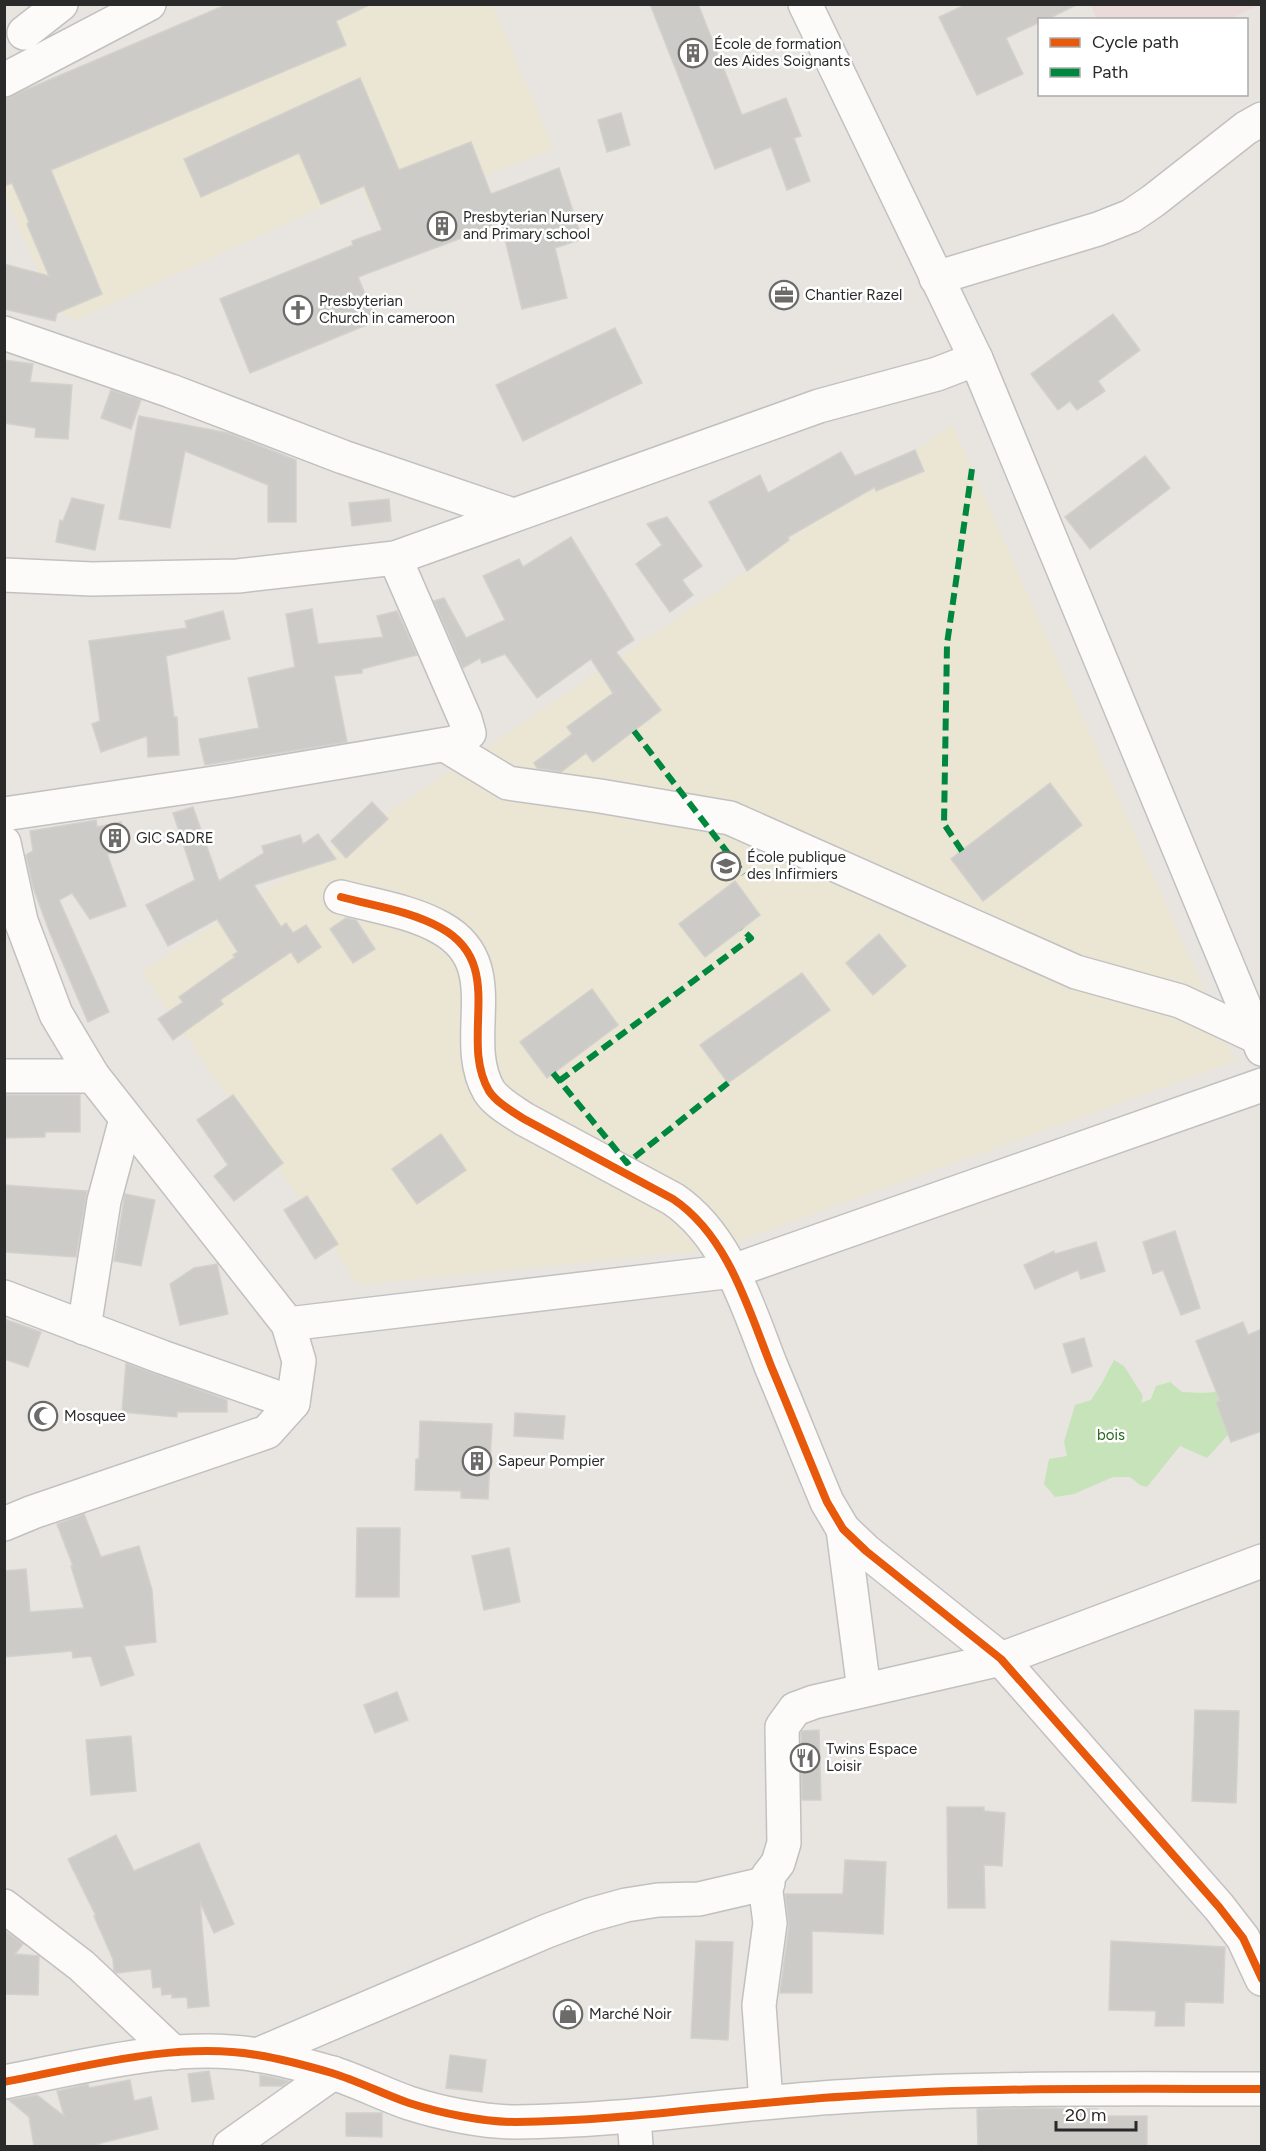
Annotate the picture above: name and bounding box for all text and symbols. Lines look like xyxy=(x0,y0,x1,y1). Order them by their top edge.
legend xyxy=(1038,18,1248,96)
text: Cycle path xyxy=(1092,31,1179,53)
place label: École de formation des Aides Soignants xyxy=(714,35,850,70)
building icon: École de formation des Aides Soignants xyxy=(677,37,709,69)
text: Path xyxy=(1092,61,1128,83)
place label: Presbyterian Nursery and Primary school xyxy=(463,208,604,243)
building icon: Presbyterian Nursery and Primary school xyxy=(426,210,458,242)
office icon: Chantier Razel xyxy=(768,279,800,311)
place label: Chantier Razel xyxy=(805,286,902,304)
place label: Presbyterian Church in cameroon xyxy=(319,292,455,327)
church icon: Presbyterian Church in cameroon xyxy=(282,294,314,326)
building icon: GIC SADRE xyxy=(99,822,131,854)
place label: GIC SADRE xyxy=(136,829,214,847)
place label: École publique des Infirmiers xyxy=(747,848,846,883)
school or university icon: École publique des Infirmiers xyxy=(710,850,742,882)
mosque icon: Mosquee xyxy=(27,1400,59,1432)
place label: Mosquee xyxy=(64,1407,126,1425)
park label: bois xyxy=(1097,1426,1125,1444)
building icon: Sapeur Pompier xyxy=(461,1445,493,1477)
place label: Sapeur Pompier xyxy=(498,1452,605,1470)
place label: Twins Espace Loisir xyxy=(826,1740,917,1775)
restaurant icon: Twins Espace Loisir xyxy=(789,1742,821,1774)
shop icon: Marché Noir xyxy=(552,1998,584,2030)
place label: Marché Noir xyxy=(589,2005,672,2023)
scale bar xyxy=(1056,2094,1136,2132)
text: 20 m xyxy=(1065,2104,1106,2126)

